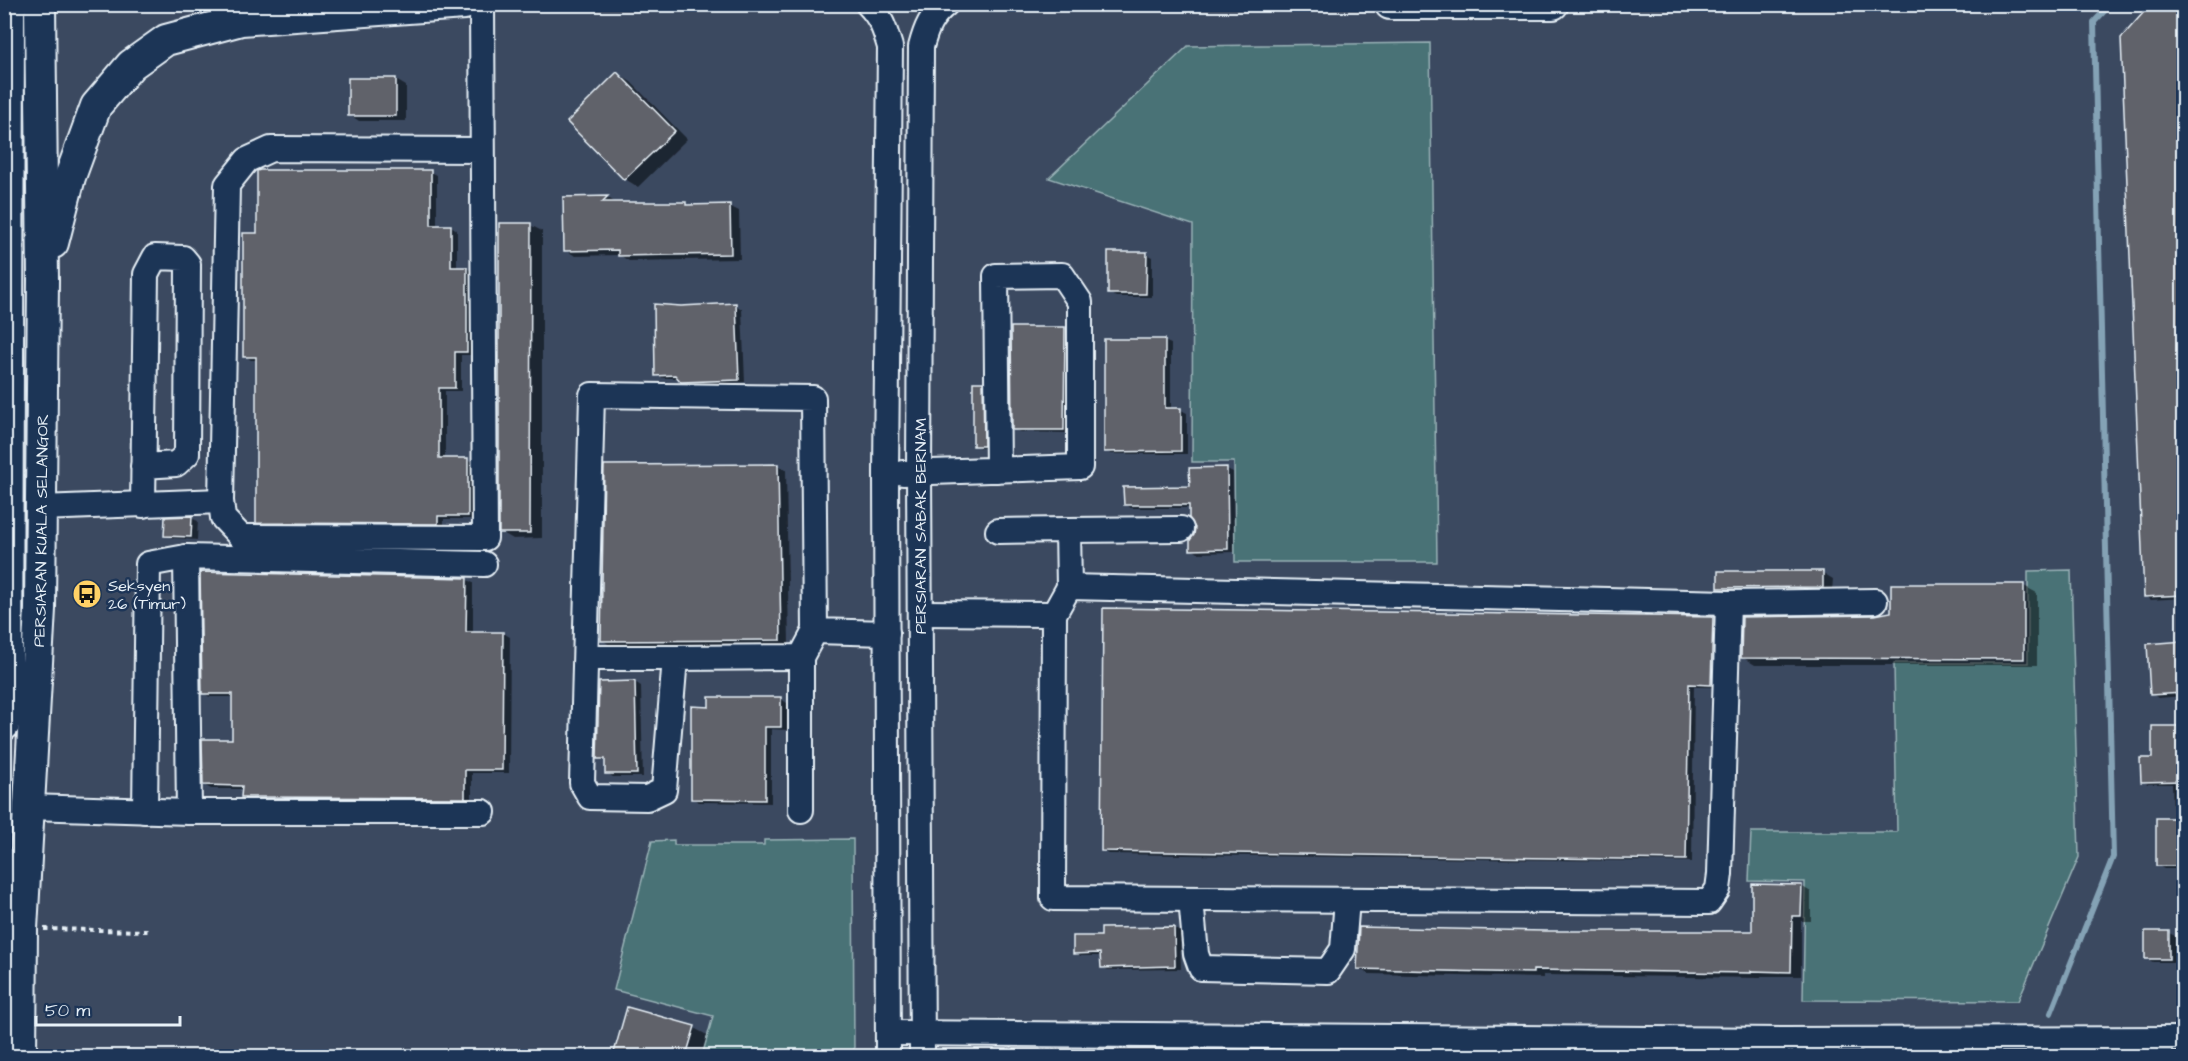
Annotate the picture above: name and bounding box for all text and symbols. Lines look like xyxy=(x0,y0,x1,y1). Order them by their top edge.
street label: PERSIARAN KUALA SELANGOR xyxy=(28,414,54,648)
street label: PERSIARAN SABAK BERNAM xyxy=(910,418,932,634)
place label: Seksyen 26 (Timur) xyxy=(108,575,186,615)
bus stop icon: Seksyen 26 (Timur) xyxy=(71,578,103,610)
scale bar xyxy=(36,989,180,1027)
text: 50 m xyxy=(45,998,90,1023)

